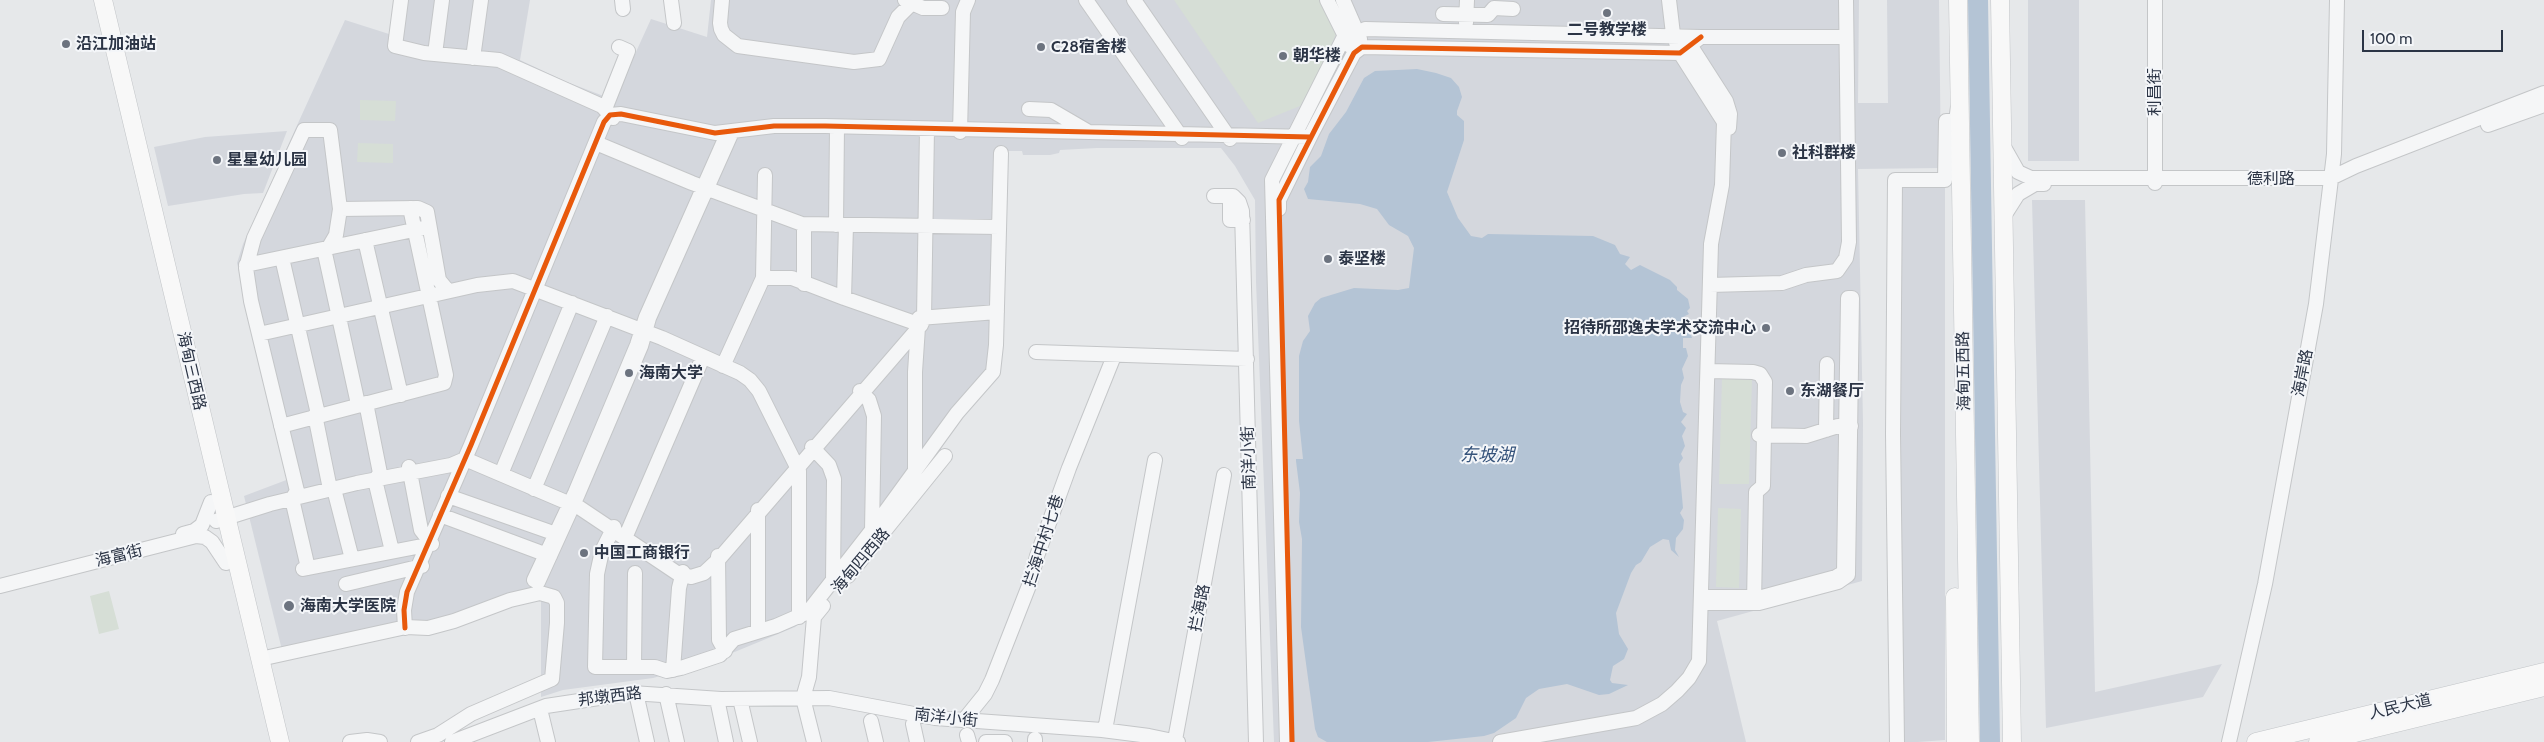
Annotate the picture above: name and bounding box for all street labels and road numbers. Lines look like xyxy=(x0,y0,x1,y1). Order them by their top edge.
street label: 利昌街 xyxy=(2145,68,2165,116)
street label: 德利路 xyxy=(2247,169,2295,189)
street label: 海甸三西路 xyxy=(173,330,209,412)
street label: 海甸五西路 xyxy=(1954,331,1974,411)
street label: 海岸路 xyxy=(2289,348,2317,398)
street label: 南洋小街 xyxy=(1238,426,1260,490)
street label: 拦海中村七巷 xyxy=(1020,492,1068,590)
street label: 海甸四西路 xyxy=(828,524,894,598)
street label: 海富街 xyxy=(93,541,145,571)
street label: 拦海路 xyxy=(1186,583,1214,633)
street label: 邦墩西路 xyxy=(577,684,643,710)
street label: 人民大道 xyxy=(2367,690,2433,724)
street label: 南洋小街 xyxy=(913,705,979,731)

